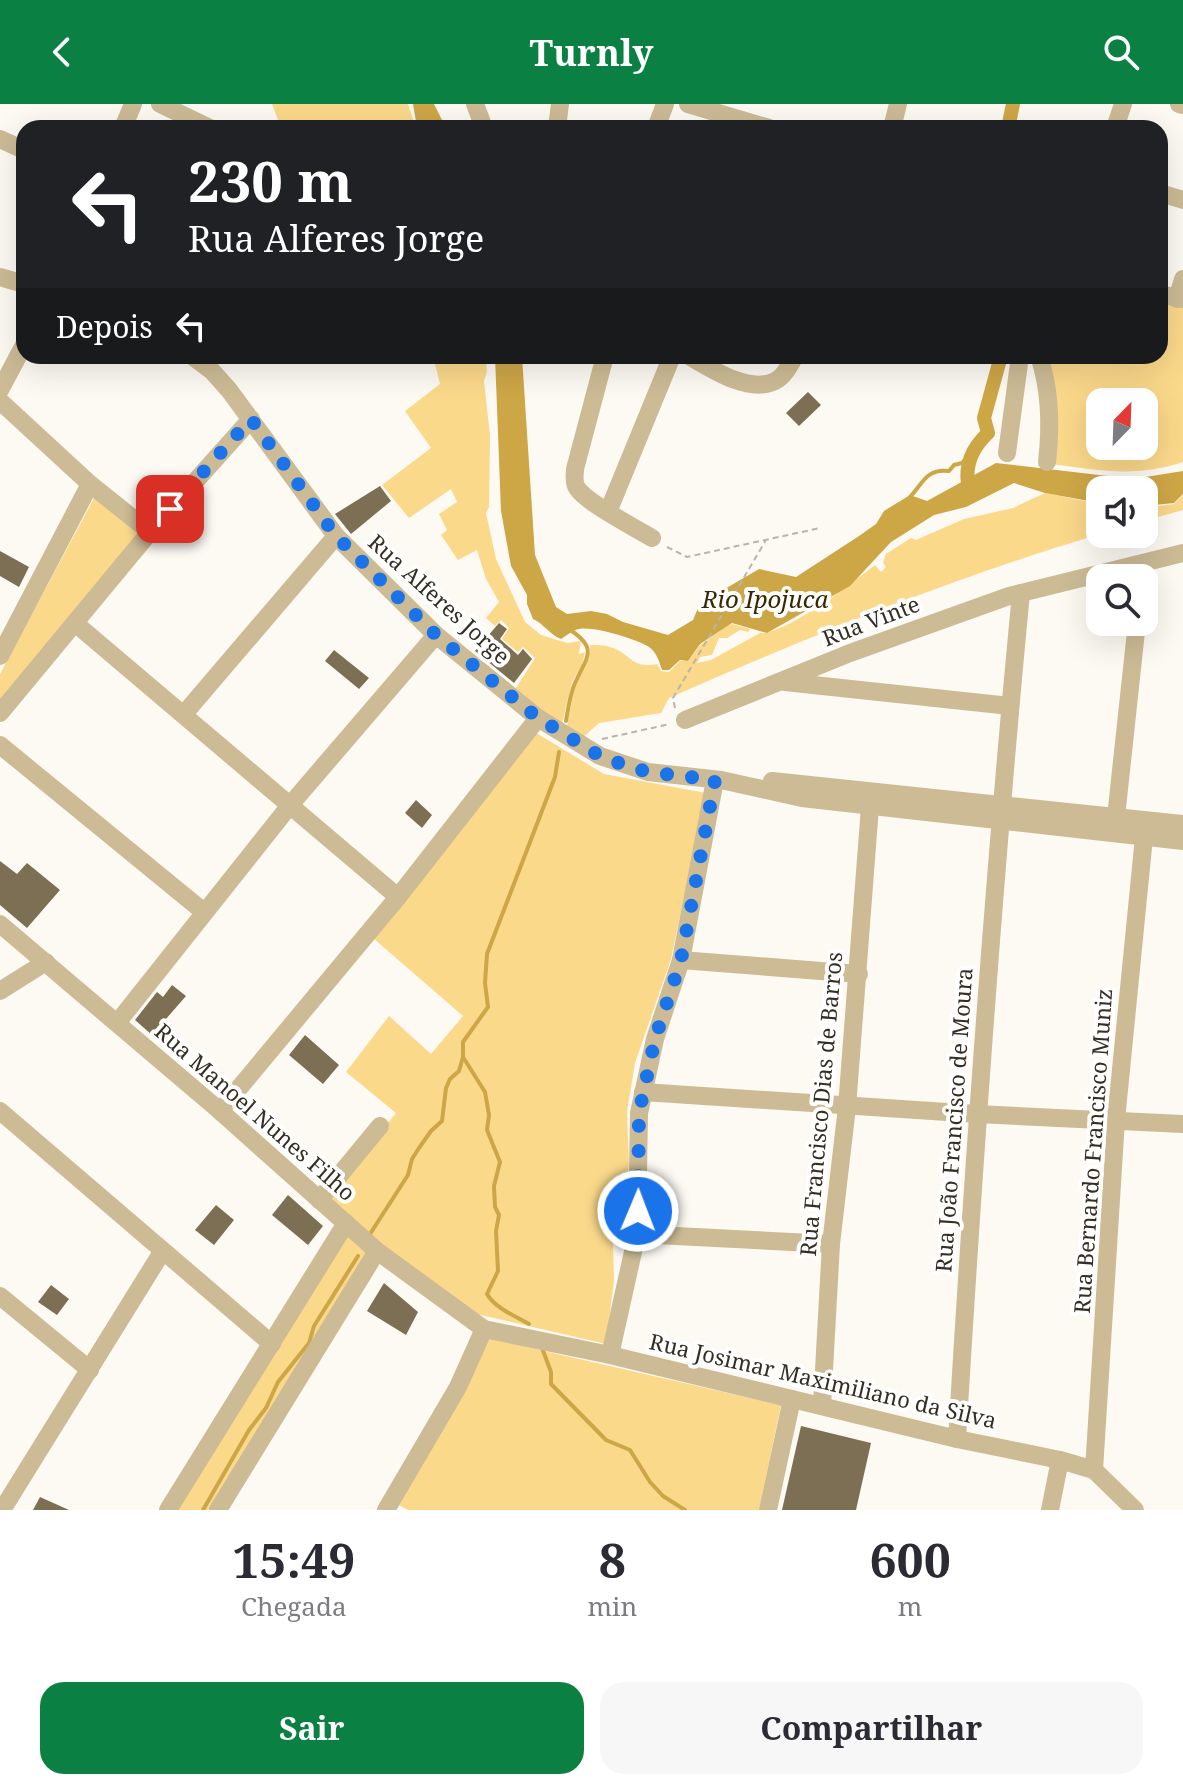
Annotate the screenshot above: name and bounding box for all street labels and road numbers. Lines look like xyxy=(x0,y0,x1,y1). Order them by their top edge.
street label: Rua Alferes Jorge xyxy=(362,527,517,670)
street label: Rua Vinte xyxy=(818,588,924,652)
street label: Rua Francisco Dias de Barros xyxy=(792,951,848,1257)
street label: Rua João Francisco de Moura xyxy=(927,967,979,1273)
street label: Rua Bernardo Francisco Muniz xyxy=(1066,988,1118,1314)
street label: Rua Manoel Nunes Filho xyxy=(149,1016,362,1207)
street label: Rua Josimar Maximiliano da Silva xyxy=(647,1325,1000,1435)

